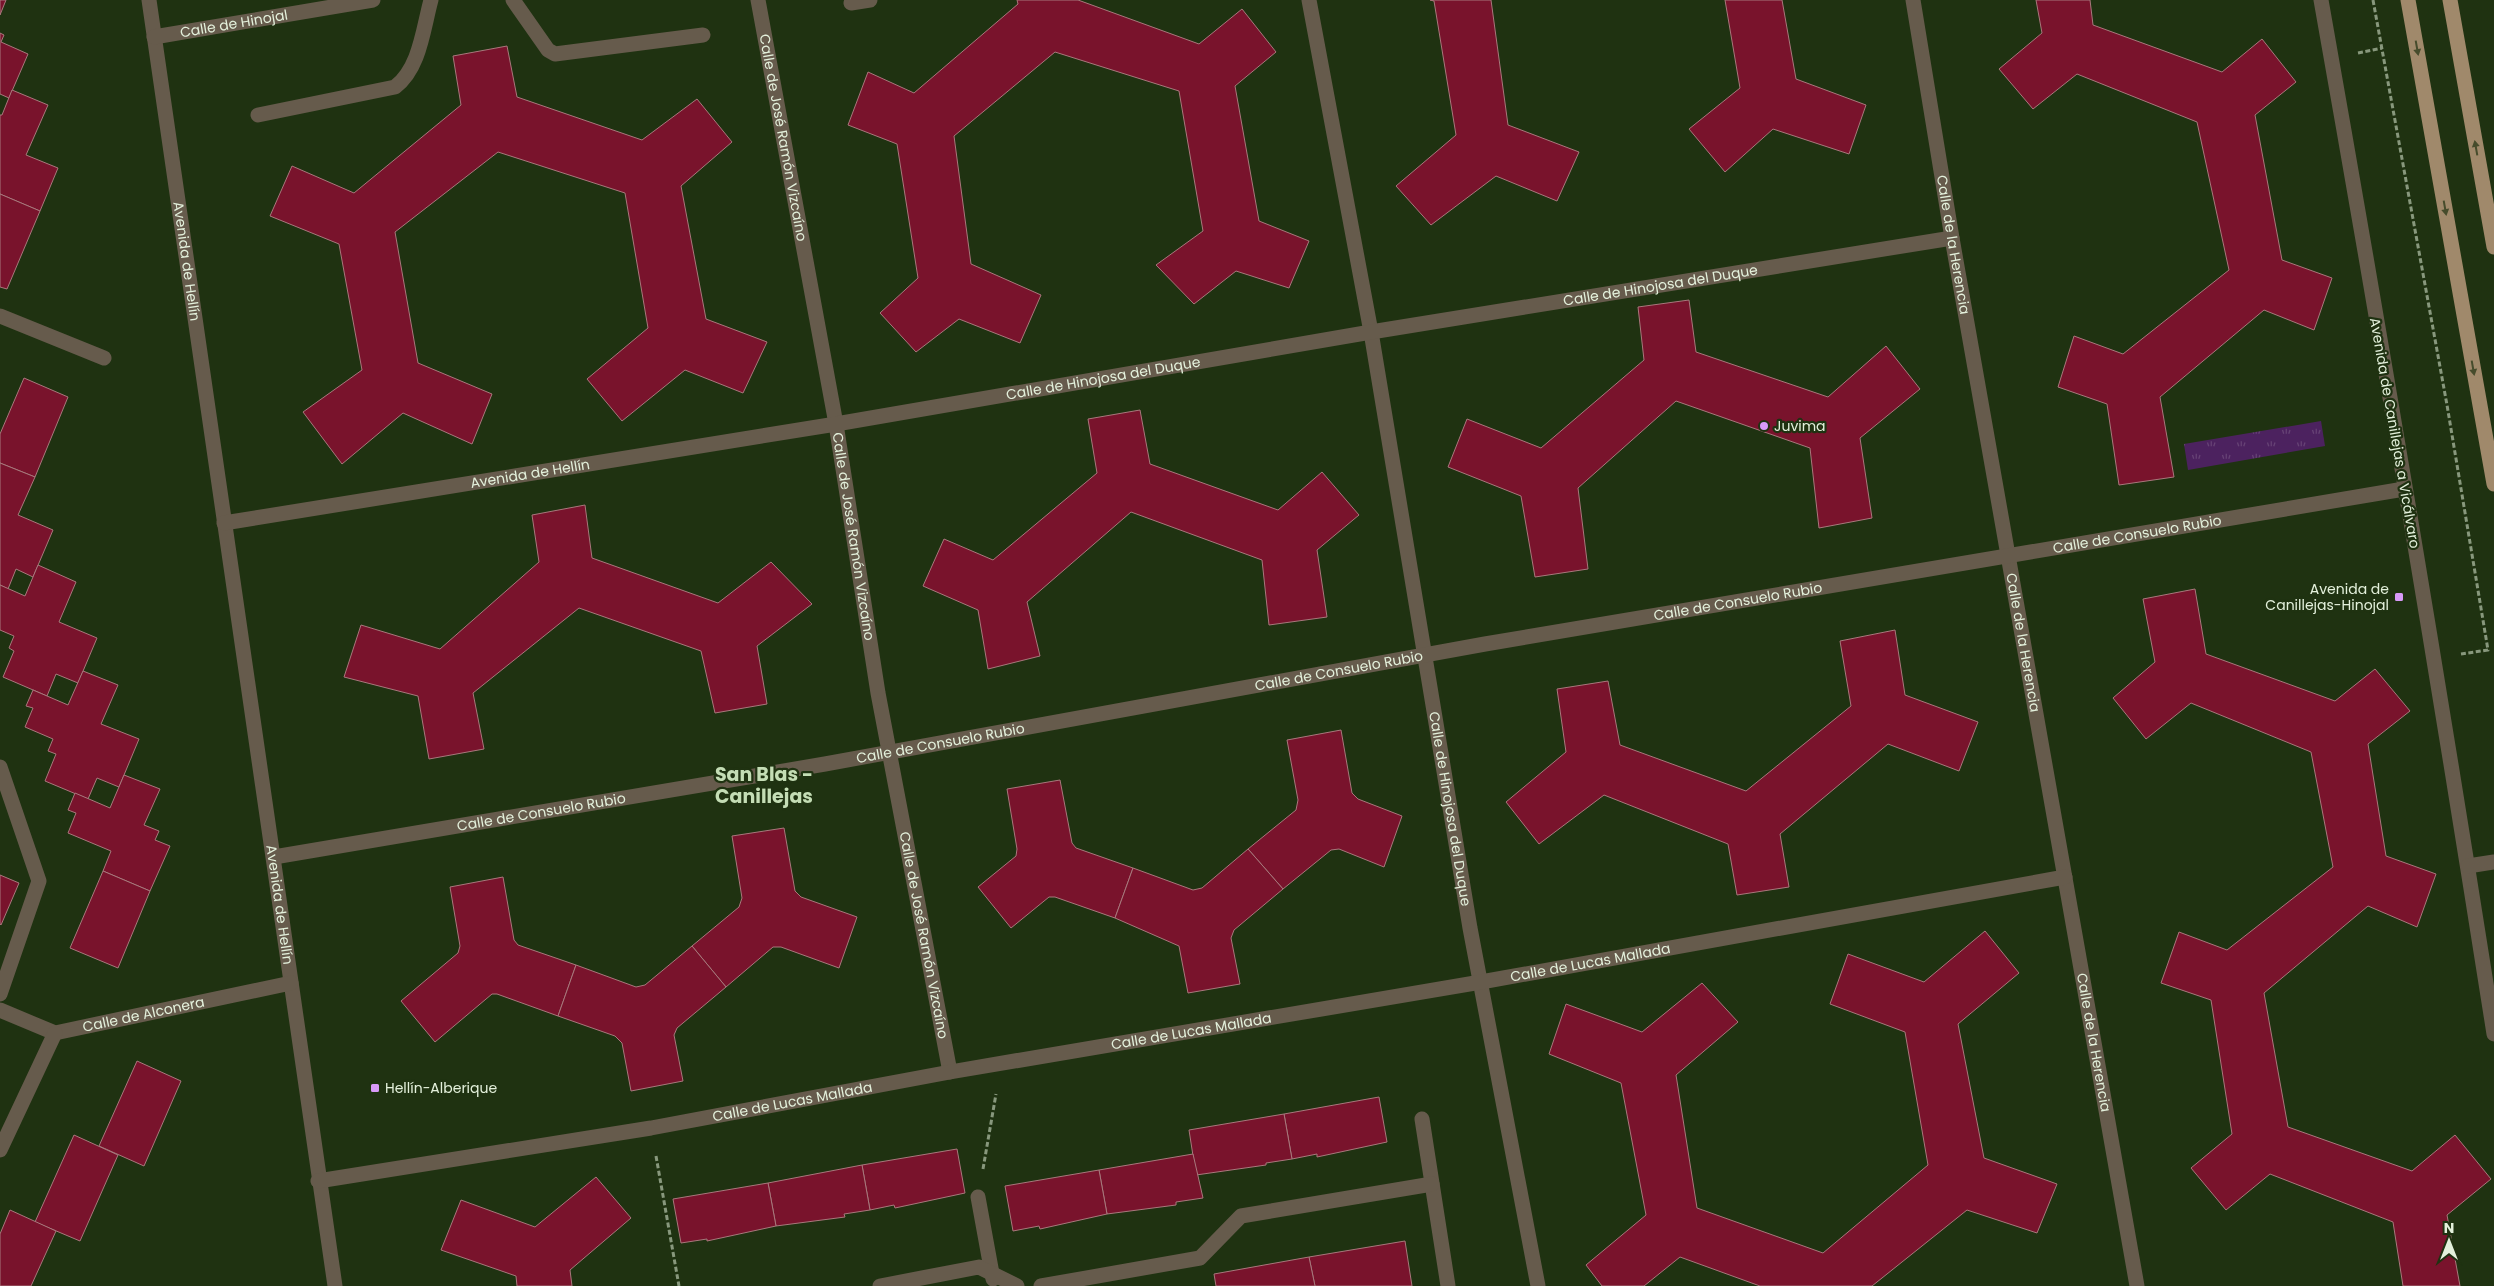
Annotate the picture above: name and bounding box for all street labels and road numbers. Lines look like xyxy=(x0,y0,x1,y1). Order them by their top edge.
street label: Calle de Hinojal xyxy=(178,5,289,42)
street label: Calle de José Ramón Vizcaíno xyxy=(754,32,812,243)
street label: Calle de la Herencia xyxy=(1932,174,1975,316)
street label: Avenida de Hellín xyxy=(168,200,205,322)
street label: Calle de Hinojosa del Duque xyxy=(1562,260,1760,311)
street label: Avenida de Canillejas a Vicálvaro xyxy=(2365,316,2425,550)
street label: Calle de Hinojosa del Duque xyxy=(1004,351,1202,405)
street label: Calle de José Ramón Vizcaíno xyxy=(827,431,880,642)
street label: Avenida de Hellín xyxy=(469,454,591,493)
street label: Calle de Consuelo Rubio xyxy=(2051,510,2223,558)
street label: Calle de la Herencia xyxy=(2001,571,2046,714)
street label: Calle de Consuelo Rubio xyxy=(1652,577,1824,625)
street label: Calle de Consuelo Rubio xyxy=(1253,645,1425,696)
street label: Calle de Hinojosa del Duque xyxy=(1424,710,1476,908)
street label: Calle de Consuelo Rubio xyxy=(855,718,1026,768)
street label: Calle de Consuelo Rubio xyxy=(455,788,627,836)
street label: Calle de José Ramón Vizcaíno xyxy=(895,830,953,1041)
street label: Avenida de Hellín xyxy=(261,843,298,966)
street label: Calle de Lucas Mallada xyxy=(1509,938,1672,987)
street label: Calle de la Herencia xyxy=(2072,971,2116,1114)
street label: Calle de Alconera xyxy=(81,992,206,1037)
street label: Calle de Lucas Mallada xyxy=(1109,1008,1273,1055)
street label: Calle de Lucas Mallada xyxy=(711,1077,874,1126)

